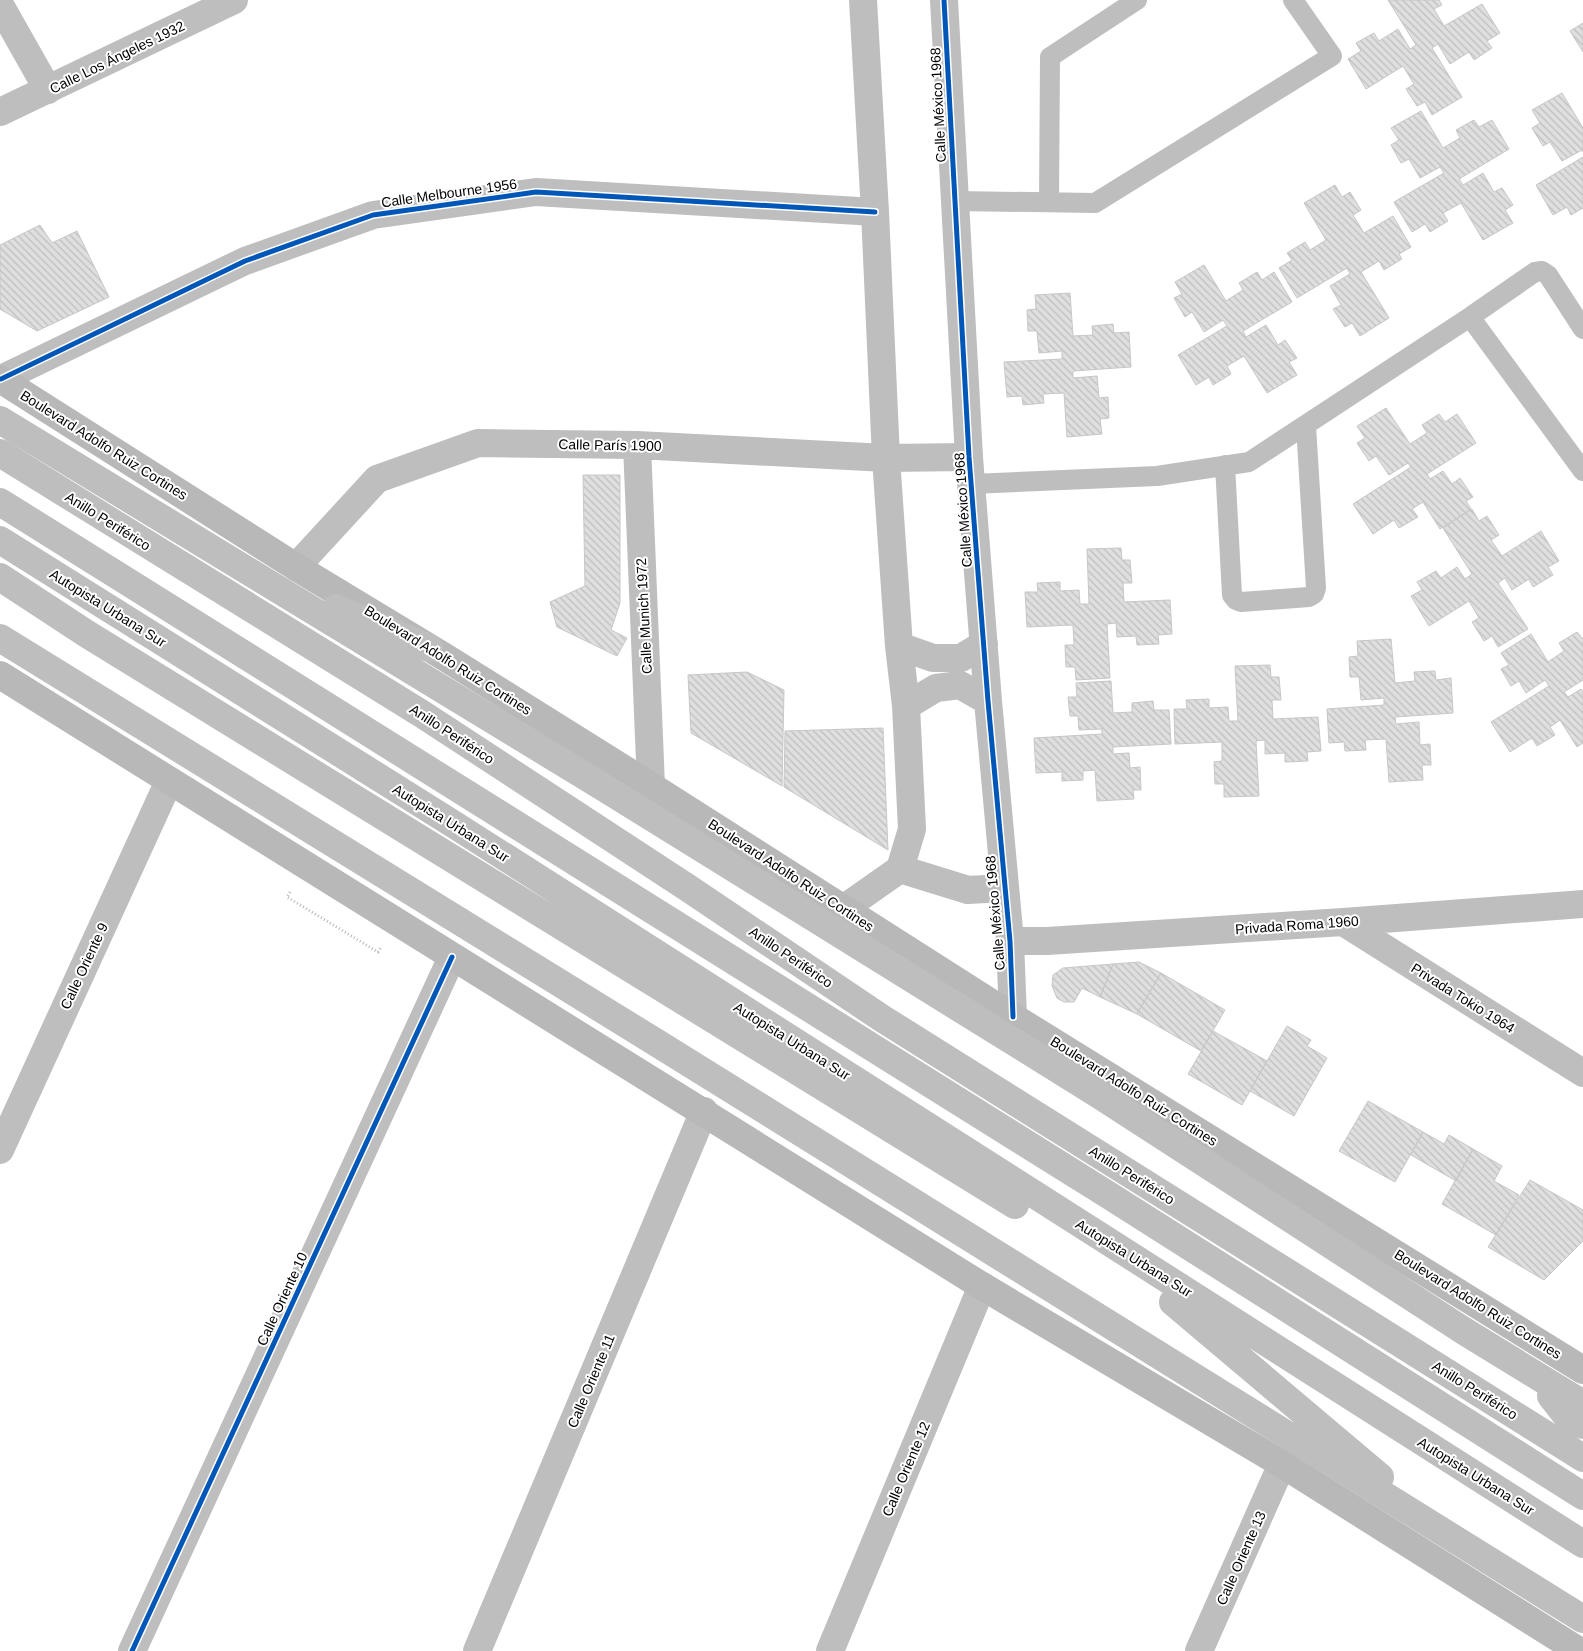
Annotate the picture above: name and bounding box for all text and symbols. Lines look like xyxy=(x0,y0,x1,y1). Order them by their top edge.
street label: Calle Los Ángeles 1932 xyxy=(47,17,187,97)
street label: Calle México 1968 xyxy=(927,47,949,163)
street label: Calle Melbourne 1956 xyxy=(380,176,518,210)
street label: Boulevard Adolfo Ruiz Cortines xyxy=(18,387,190,503)
street label: Calle París 1900 xyxy=(558,436,662,454)
street label: Calle México 1968 xyxy=(951,452,975,568)
street label: Anillo Periférico xyxy=(63,488,154,554)
street label: Calle Munich 1972 xyxy=(633,557,655,674)
street label: Autopista Urbana Sur xyxy=(47,566,169,650)
street label: Boulevard Adolfo Ruiz Cortines xyxy=(362,602,534,718)
street label: Anillo Periférico xyxy=(407,701,497,767)
street label: Autopista Urbana Sur xyxy=(390,781,512,865)
street label: Boulevard Adolfo Ruiz Cortines xyxy=(705,816,877,934)
street label: Calle México 1968 xyxy=(982,855,1008,971)
street label: Privada Roma 1960 xyxy=(1235,913,1359,937)
street label: Calle Oriente 9 xyxy=(57,920,111,1012)
street label: Anillo Periférico xyxy=(746,923,836,991)
street label: Privada Tokio 1964 xyxy=(1408,960,1518,1036)
street label: Autopista Urbana Sur xyxy=(731,999,853,1083)
street label: Boulevard Adolfo Ruiz Cortines xyxy=(1048,1033,1220,1149)
street label: Anillo Periférico xyxy=(1087,1142,1178,1208)
street label: Autopista Urbana Sur xyxy=(1073,1216,1195,1300)
street label: Boulevard Adolfo Ruiz Cortines xyxy=(1392,1246,1564,1362)
street label: Calle Oriente 10 xyxy=(253,1250,311,1348)
street label: Calle Oriente 11 xyxy=(564,1332,618,1430)
street label: Anillo Periférico xyxy=(1430,1357,1521,1423)
street label: Calle Oriente 12 xyxy=(879,1419,933,1519)
street label: Autopista Urbana Sur xyxy=(1415,1434,1537,1518)
street label: Calle Oriente 13 xyxy=(1213,1508,1269,1607)

